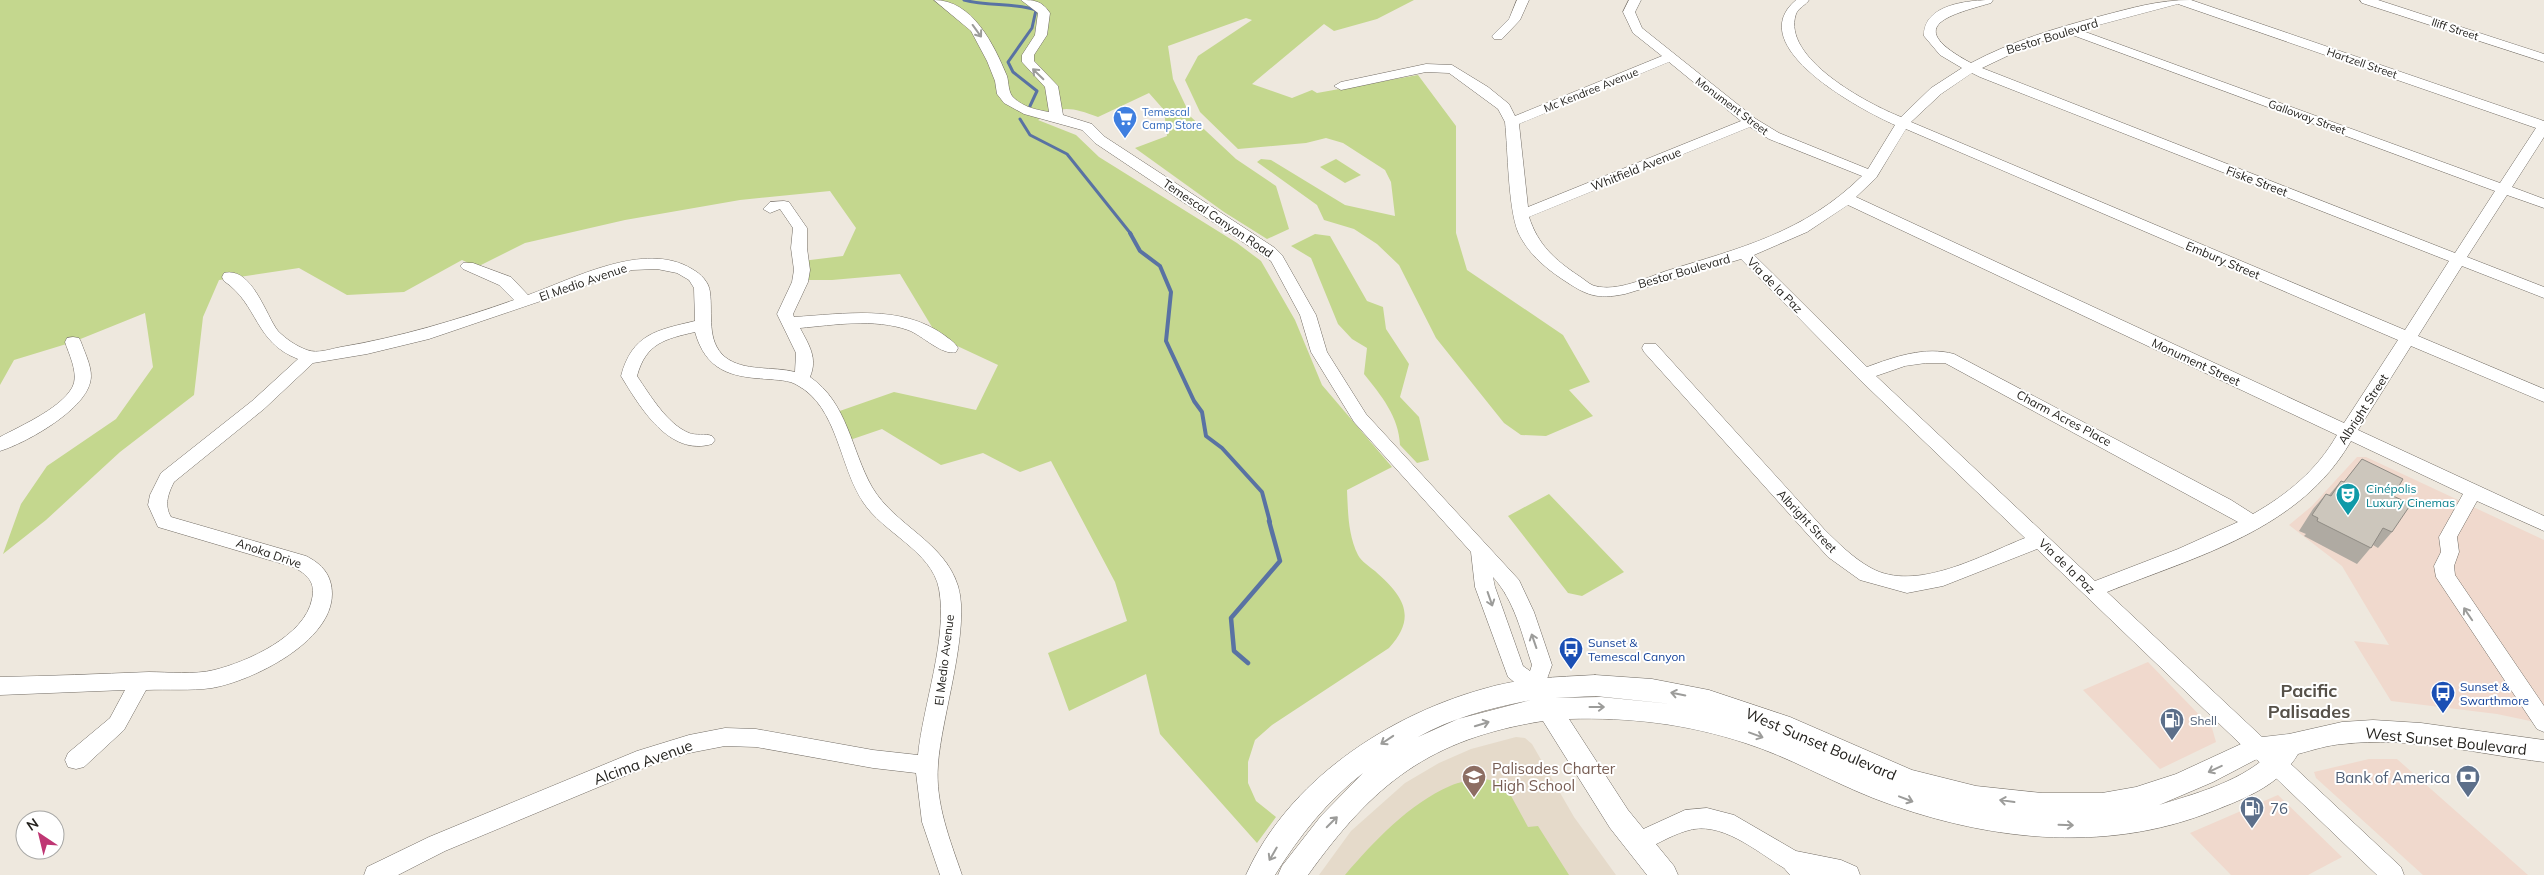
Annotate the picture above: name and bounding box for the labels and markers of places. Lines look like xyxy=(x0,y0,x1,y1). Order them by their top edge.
supermarket icon: Temescal Camp Store xyxy=(1112,105,1138,139)
place label: Temescal Camp Store xyxy=(1142,105,1202,132)
place label: Cinépolis Luxury Cinemas xyxy=(2366,481,2455,510)
theatre icon: Cinépolis Luxury Cinemas xyxy=(2335,482,2361,516)
place label: Sunset & Temescal Canyon xyxy=(1588,635,1685,664)
bus stop icon: Sunset & Temescal Canyon xyxy=(1558,636,1584,670)
place label: Sunset & Swarthmore xyxy=(2460,679,2529,708)
bus stop icon: Sunset & Swarthmore xyxy=(2430,680,2456,714)
fuel station icon: Shell xyxy=(2159,707,2185,741)
place label: Shell xyxy=(2190,713,2217,728)
place label: Palisades Charter High School xyxy=(1492,759,1616,795)
school or university icon: Palisades Charter High School xyxy=(1461,764,1487,798)
bank icon: Bank of America xyxy=(2455,764,2481,798)
place label: Bank of America xyxy=(2335,768,2450,787)
fuel station icon: 76 xyxy=(2239,795,2265,829)
place label: 76 xyxy=(2270,799,2288,818)

